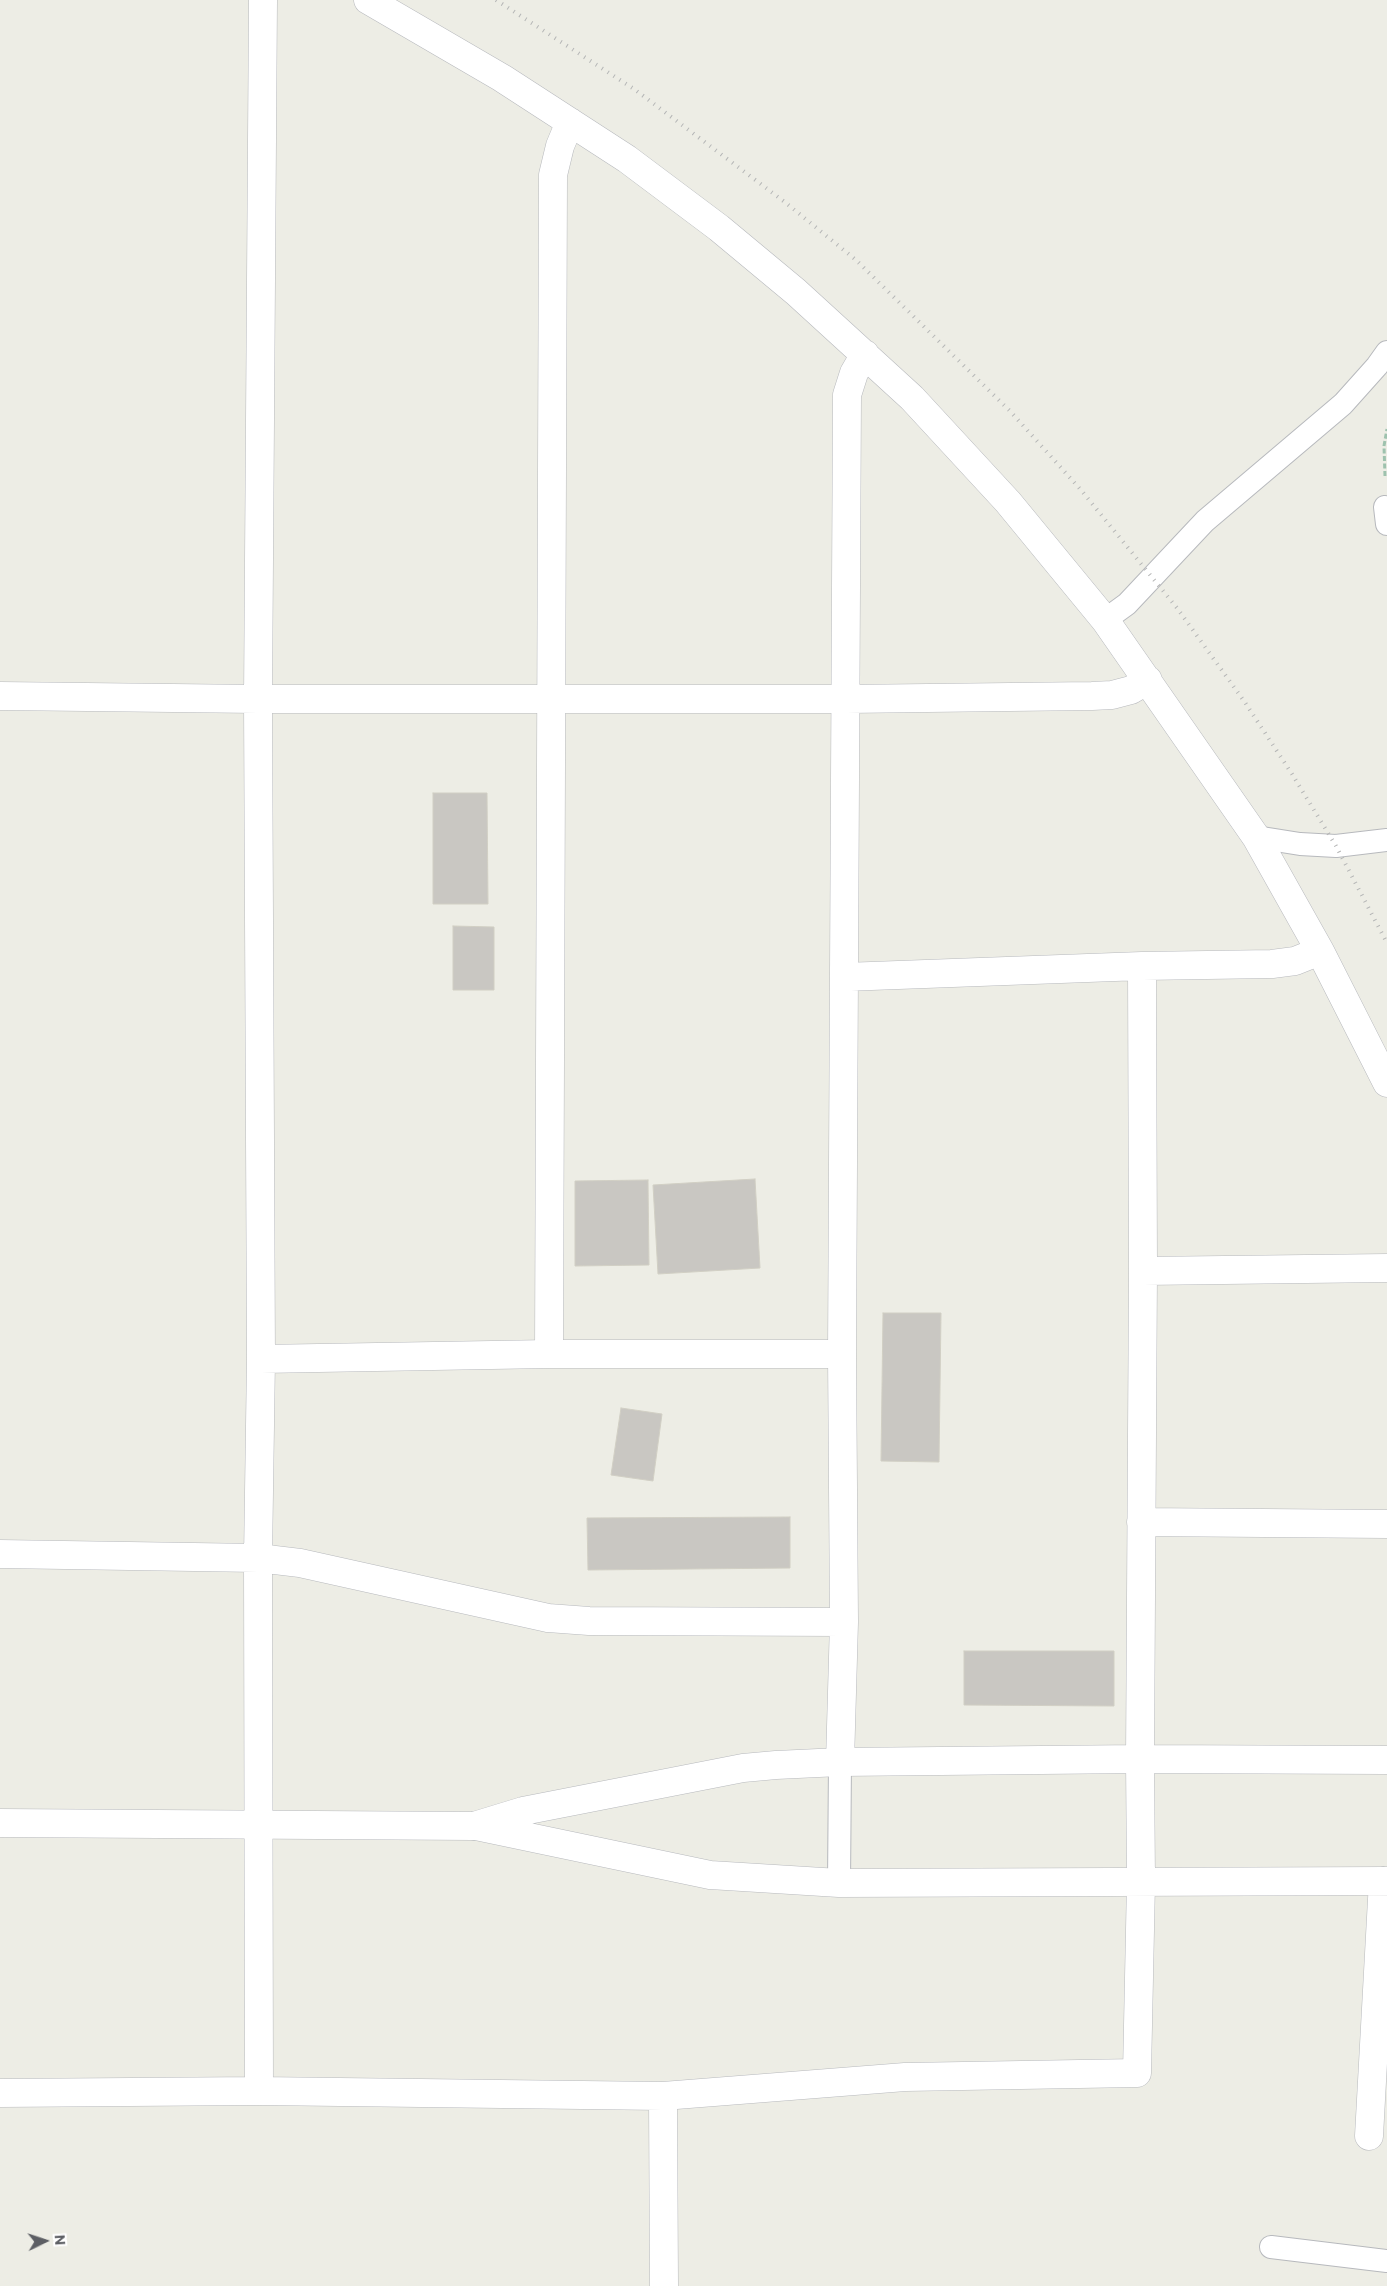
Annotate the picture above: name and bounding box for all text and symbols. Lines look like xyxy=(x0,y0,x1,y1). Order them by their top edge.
north arrow xyxy=(20,2216,70,2266)
text: N xyxy=(52,2234,69,2246)

